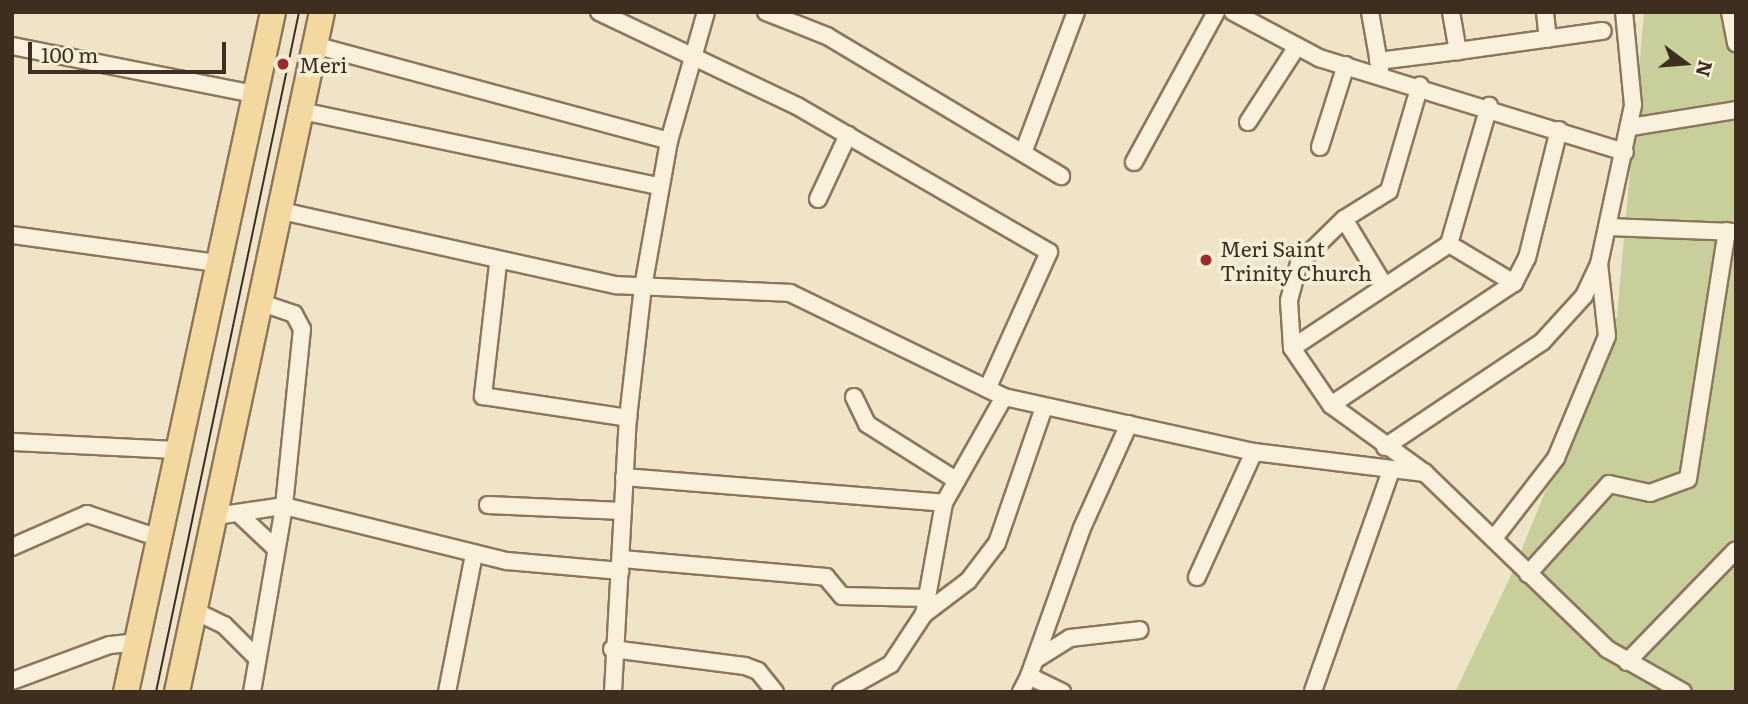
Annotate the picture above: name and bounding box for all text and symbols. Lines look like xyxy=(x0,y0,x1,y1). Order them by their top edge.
scale bar xyxy=(32,28,229,72)
north arrow xyxy=(1650,28,1720,98)
text: 100 m xyxy=(41,38,98,69)
place label: Meri xyxy=(299,51,347,77)
marker: Meri xyxy=(273,54,293,74)
text: N xyxy=(1690,57,1721,80)
place label: Meri Saint Trinity Church xyxy=(1220,235,1372,285)
marker: Meri Saint Trinity Church xyxy=(1198,252,1214,268)

